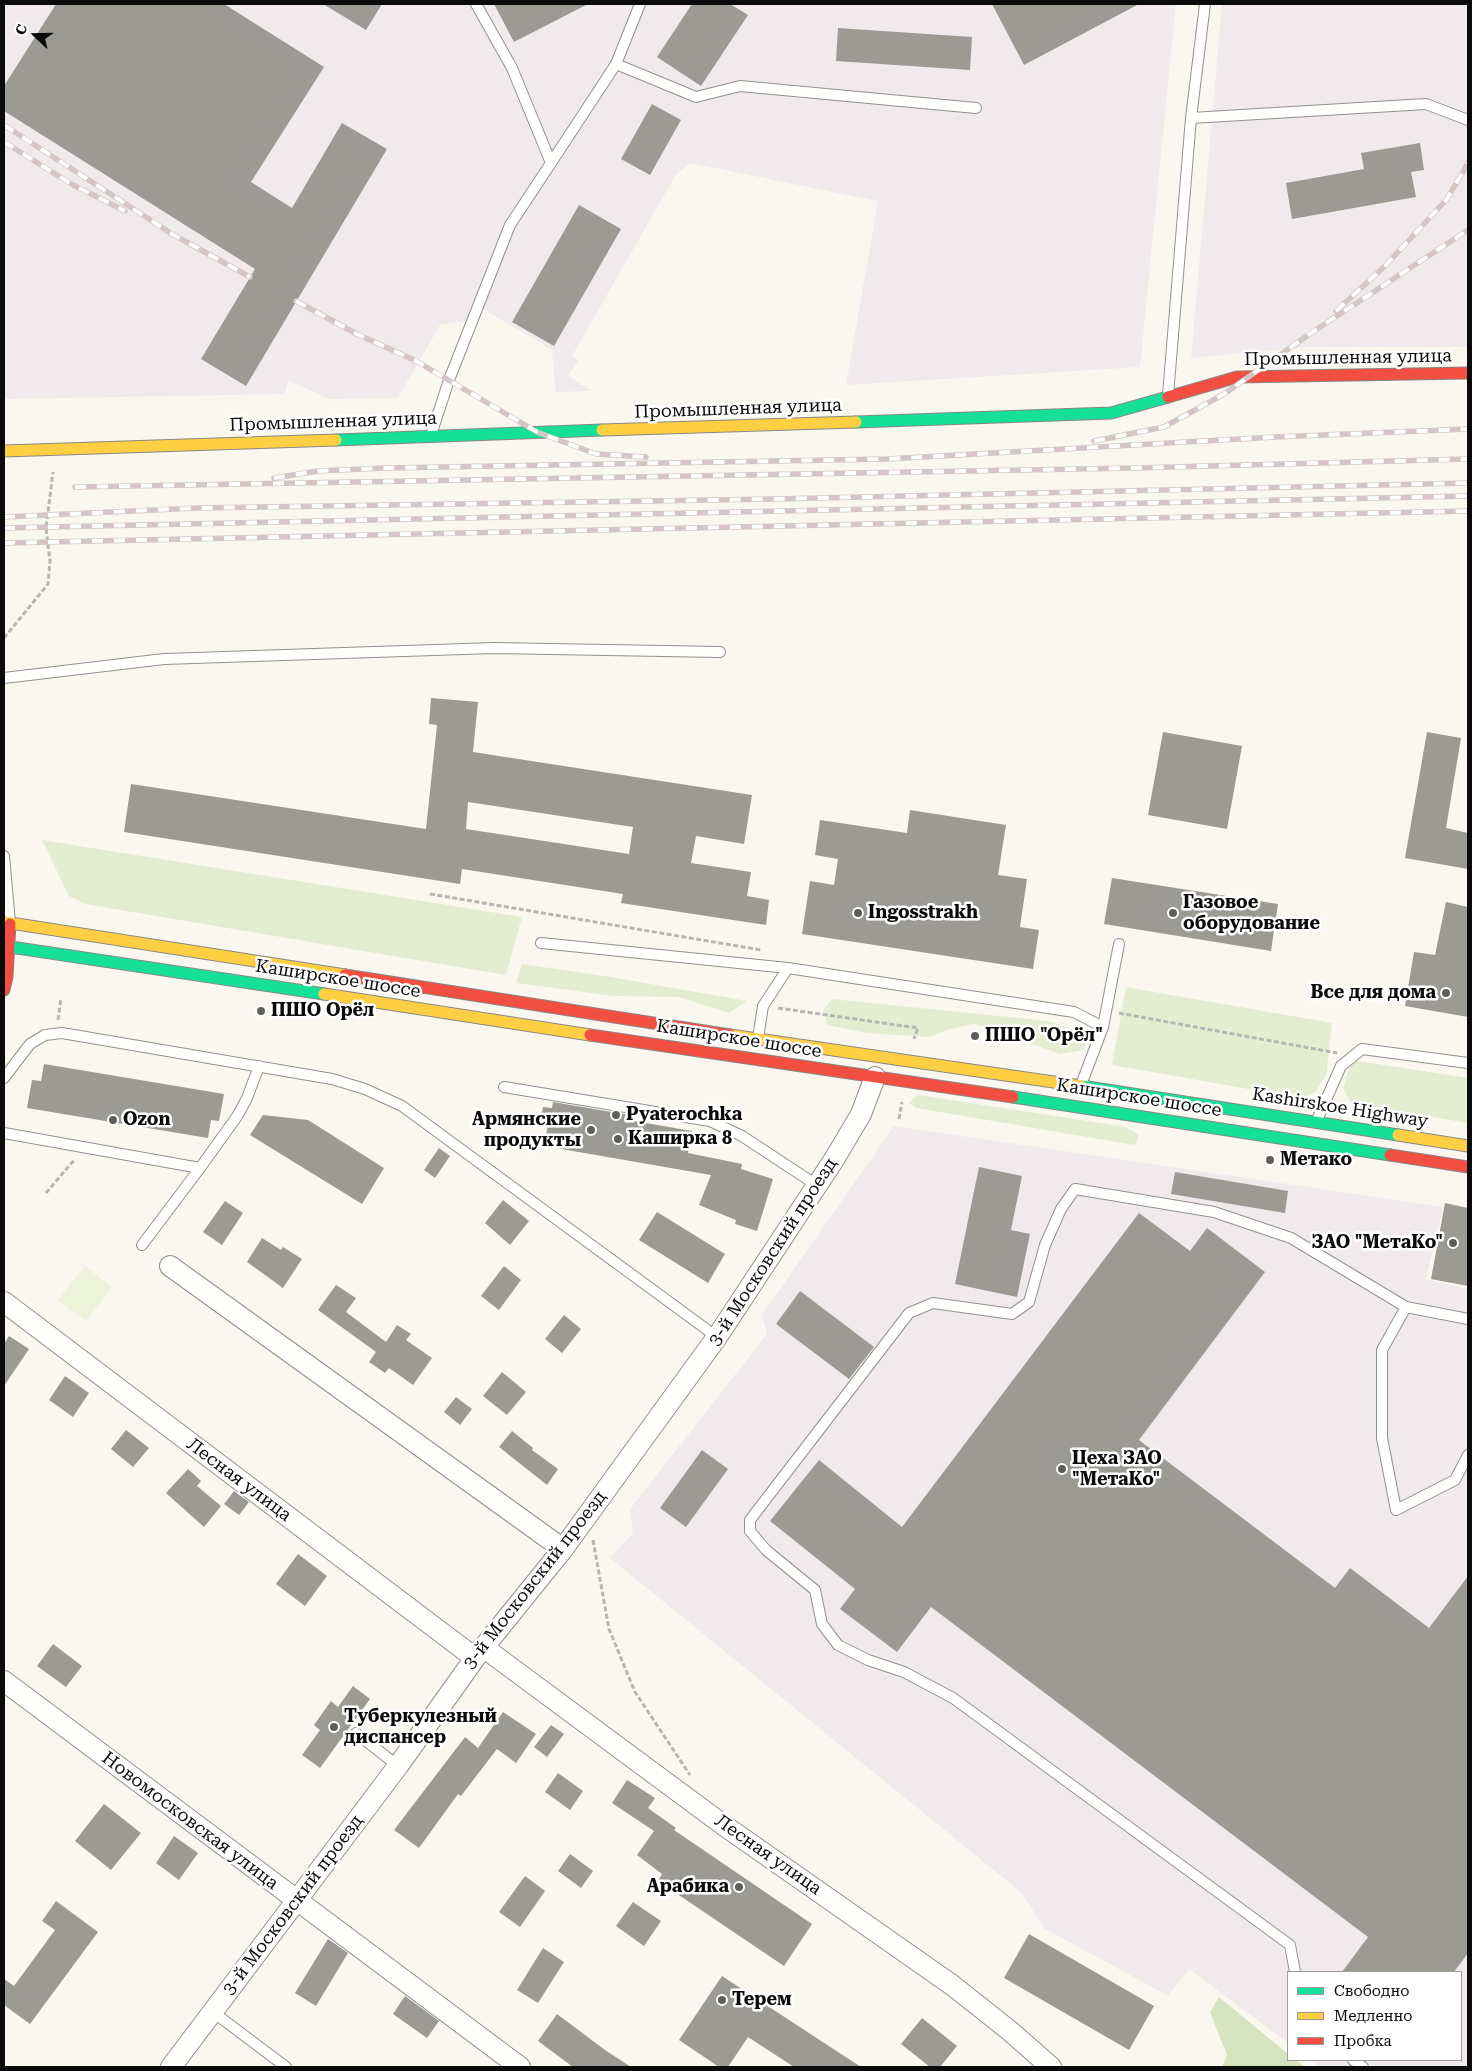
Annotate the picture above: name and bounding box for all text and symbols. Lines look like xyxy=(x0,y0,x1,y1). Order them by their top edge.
north arrow xyxy=(10,10,60,60)
text: С xyxy=(12,22,30,37)
street label: Промышленная улица xyxy=(1244,345,1452,371)
street label: Промышленная улица xyxy=(634,395,842,423)
street label: Промышленная улица xyxy=(229,408,437,436)
place label: Газовое оборудование xyxy=(1183,892,1320,934)
place label: Ingosstrakh xyxy=(868,902,978,924)
marker: Ingosstrakh xyxy=(852,907,864,919)
marker: Газовое оборудование xyxy=(1167,907,1179,919)
street label: Каширское шоссе xyxy=(254,955,422,1003)
place label: Все для дома xyxy=(1310,982,1436,1004)
marker: Все для дома xyxy=(1440,987,1452,999)
place label: ПШО Орёл xyxy=(271,1000,374,1022)
marker: ПШО Орёл xyxy=(255,1005,267,1017)
street label: Каширское шоссе xyxy=(655,1015,823,1063)
place label: ПШО "Орёл" xyxy=(985,1025,1103,1047)
marker: ПШО "Орёл" xyxy=(969,1030,981,1042)
street label: Каширское шоссе xyxy=(1055,1074,1223,1122)
street label: Kashirskoe Highway xyxy=(1251,1083,1429,1133)
place label: Pyaterochka xyxy=(626,1104,742,1126)
place label: Ozon xyxy=(123,1109,171,1131)
place label: Армянские продукты xyxy=(472,1109,581,1152)
marker: Pyaterochka xyxy=(610,1109,622,1121)
marker: Ozon xyxy=(107,1114,119,1126)
marker: Армянские продукты xyxy=(585,1124,597,1136)
place label: Каширка 8 xyxy=(628,1128,732,1150)
marker: Каширка 8 xyxy=(612,1133,624,1145)
place label: Метако xyxy=(1280,1149,1352,1171)
street label: 3-й Московский проезд xyxy=(704,1154,842,1350)
marker: Метако xyxy=(1264,1154,1276,1166)
place label: ЗАО "МетаКо" xyxy=(1311,1232,1443,1254)
marker: ЗАО "МетаКо" xyxy=(1447,1237,1459,1249)
street label: Лесная улица xyxy=(182,1434,296,1526)
place label: Цеха ЗАО "МетаКо" xyxy=(1072,1448,1162,1490)
marker: Цеха ЗАО "МетаКо" xyxy=(1056,1463,1068,1475)
street label: 3-й Московский проезд xyxy=(459,1487,611,1673)
place label: Туберкулезный диспансер xyxy=(344,1706,497,1748)
marker: Туберкулезный диспансер xyxy=(328,1721,340,1733)
street label: Новомосковская улица xyxy=(97,1748,283,1894)
street label: Лесная улица xyxy=(710,1810,826,1900)
street label: 3-й Московский проезд xyxy=(218,1811,368,1999)
place label: Арабика xyxy=(647,1876,729,1898)
marker: Арабика xyxy=(733,1881,745,1893)
legend xyxy=(1287,1971,1462,2061)
text: Свободно xyxy=(1334,1982,1409,2000)
place label: Терем xyxy=(732,1989,792,2011)
marker: Терем xyxy=(716,1994,728,2006)
text: Медленно xyxy=(1334,2007,1413,2025)
text: Пробка xyxy=(1334,2032,1392,2050)

